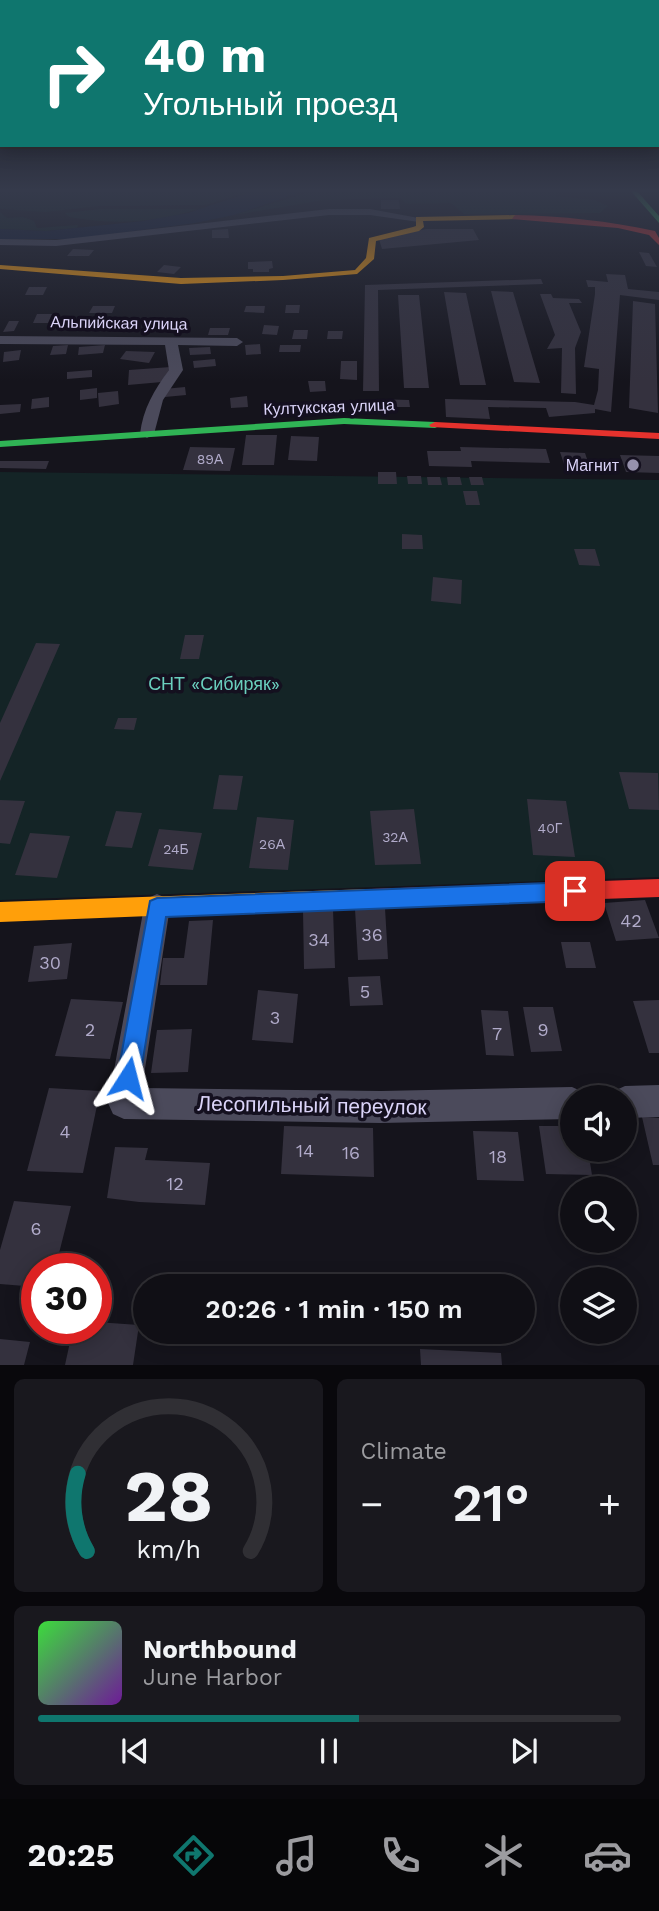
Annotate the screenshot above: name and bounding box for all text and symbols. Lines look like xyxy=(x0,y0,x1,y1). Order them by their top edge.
text: 40 m xyxy=(143,26,266,84)
icon: right xyxy=(28,28,119,119)
text: Угольный проезд xyxy=(143,85,397,123)
street label: Альпийская улица xyxy=(50,312,188,334)
street label: Култукская улица xyxy=(263,395,395,419)
house number: 89А xyxy=(197,451,224,467)
place label: Магнит xyxy=(566,456,620,475)
marker: Магнит xyxy=(625,457,641,473)
park label: СНТ «Сибиряк» xyxy=(148,673,280,694)
house number: 40Г xyxy=(538,820,563,836)
house number: 32А xyxy=(382,829,408,845)
house number: 26А xyxy=(259,836,286,852)
house number: 24Б xyxy=(163,841,189,857)
pin xyxy=(545,861,605,921)
icon: arrive xyxy=(556,872,594,910)
house number: 42 xyxy=(620,910,642,931)
house number: 36 xyxy=(361,924,383,945)
house number: 34 xyxy=(308,929,330,950)
house number: 30 xyxy=(39,952,61,973)
house number: 5 xyxy=(360,981,370,1002)
house number: 3 xyxy=(270,1007,280,1028)
house number: 2 xyxy=(85,1019,95,1040)
house number: 9 xyxy=(537,1019,549,1040)
house number: 7 xyxy=(492,1023,502,1044)
position arrow xyxy=(91,1041,165,1115)
map controls xyxy=(560,1085,637,1344)
button: sound xyxy=(560,1085,637,1162)
street label: Лесопильный переулок xyxy=(197,1091,428,1120)
house number: 4 xyxy=(60,1121,71,1142)
house number: 14 xyxy=(296,1140,314,1161)
house number: 16 xyxy=(342,1142,360,1163)
house number: 18 xyxy=(489,1146,507,1167)
house number: 12 xyxy=(166,1173,184,1194)
button: search xyxy=(560,1176,637,1253)
house number: 6 xyxy=(31,1218,41,1239)
speed limit sign: 30 xyxy=(21,1253,112,1344)
button: layers xyxy=(560,1267,637,1344)
text: 20:26 · 1 min · 150 m xyxy=(205,1294,463,1324)
text: Climate xyxy=(361,1438,447,1465)
text: 28 xyxy=(124,1454,213,1540)
text: 21° xyxy=(452,1473,529,1534)
text: − xyxy=(361,1482,383,1526)
text: + xyxy=(598,1482,621,1526)
text: km/h xyxy=(136,1535,200,1564)
text: Northbound xyxy=(143,1634,297,1664)
text: June Harbor xyxy=(143,1664,282,1691)
icon: previous xyxy=(116,1732,154,1770)
icon: pause xyxy=(310,1732,348,1770)
icon: next xyxy=(505,1732,543,1770)
icon: directions xyxy=(169,1831,218,1880)
icon: music xyxy=(272,1831,321,1880)
icon: phone xyxy=(376,1831,425,1880)
icon: climate xyxy=(479,1831,528,1880)
icon: car xyxy=(583,1831,632,1880)
text: 20:25 xyxy=(27,1836,114,1874)

